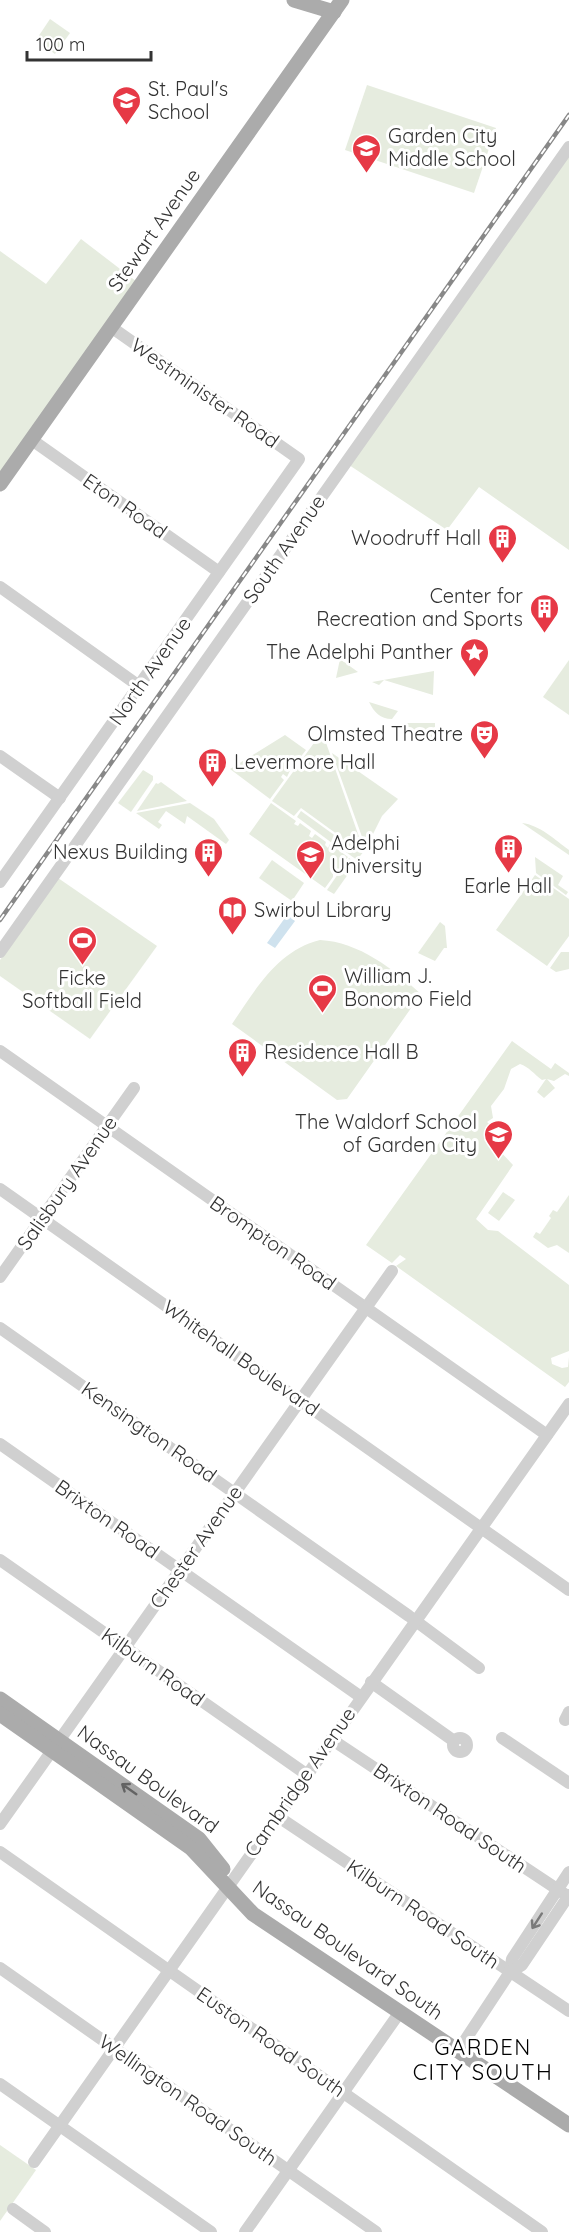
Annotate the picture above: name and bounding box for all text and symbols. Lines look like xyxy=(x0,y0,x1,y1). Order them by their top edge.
scale bar xyxy=(27,24,152,62)
text: 100 m xyxy=(36,33,85,56)
place label: St. Paul's School xyxy=(148,76,228,124)
school or university icon: St. Paul's School xyxy=(111,84,143,126)
place label: Garden City Middle School xyxy=(388,123,516,171)
school or university icon: Garden City Middle School xyxy=(351,132,383,174)
street label: Stewart Avenue xyxy=(102,163,205,296)
street label: Westminister Road xyxy=(126,332,284,453)
street label: Eton Road xyxy=(78,468,172,544)
street label: South Avenue xyxy=(237,490,330,608)
building icon: Woodruff Hall xyxy=(486,522,518,564)
place label: Woodruff Hall xyxy=(351,525,481,550)
place label: Center for Recreation and Sports xyxy=(316,583,523,631)
building icon: Center for Recreation and Sports xyxy=(528,592,560,634)
street label: North Avenue xyxy=(103,612,196,730)
place icon: The Adelphi Panther xyxy=(458,636,490,678)
place label: The Adelphi Panther xyxy=(266,639,453,664)
theatre icon: Olmsted Theatre xyxy=(468,718,500,760)
place label: Olmsted Theatre xyxy=(308,721,463,746)
building icon: Levermore Hall xyxy=(197,746,229,788)
place label: Levermore Hall xyxy=(234,749,375,774)
place label: Adelphi University xyxy=(331,830,422,878)
building icon: Earle Hall xyxy=(492,832,524,874)
building icon: Nexus Building xyxy=(193,836,225,878)
school or university icon: Adelphi University xyxy=(294,838,326,880)
place label: Nexus Building xyxy=(53,839,188,864)
place label: Earle Hall xyxy=(464,873,552,898)
library icon: Swirbul Library xyxy=(217,894,249,936)
place label: Swirbul Library xyxy=(254,897,392,922)
sports icon: Ficke Softball Field xyxy=(66,924,98,966)
place label: William J. Bonomo Field xyxy=(344,963,472,1011)
place label: Ficke Softball Field xyxy=(22,965,142,1013)
sports icon: William J. Bonomo Field xyxy=(307,972,339,1014)
building icon: Residence Hall B xyxy=(227,1036,259,1078)
place label: Residence Hall B xyxy=(264,1039,419,1064)
place label: The Waldorf School of Garden City xyxy=(295,1109,477,1157)
street label: Salisbury Avenue xyxy=(11,1111,122,1255)
school or university icon: The Waldorf School of Garden City xyxy=(482,1118,514,1160)
street label: Brompton Road xyxy=(205,1190,341,1295)
street label: Whitehall Boulevard xyxy=(158,1294,324,1421)
street label: Kensington Road xyxy=(77,1376,222,1487)
street label: Brixton Road xyxy=(51,1474,164,1564)
street label: Chester Avenue xyxy=(144,1480,247,1613)
street label: Kilburn Road xyxy=(97,1622,210,1711)
street label: Cambridge Avenue xyxy=(239,1702,361,1861)
street label: Nassau Boulevard xyxy=(73,1719,224,1838)
street label: Brixton Road South xyxy=(369,1757,532,1878)
one-way arrow xyxy=(121,1783,137,1795)
street label: Kilburn Road South xyxy=(342,1853,504,1974)
street label: Nassau Boulevard South xyxy=(248,1874,448,2025)
one-way arrow xyxy=(531,1912,543,1929)
street label: Euston Road South xyxy=(192,1981,350,2102)
street label: Wellington Road South xyxy=(94,2029,282,2170)
district label: GARDEN CITY SOUTH xyxy=(413,2033,553,2086)

